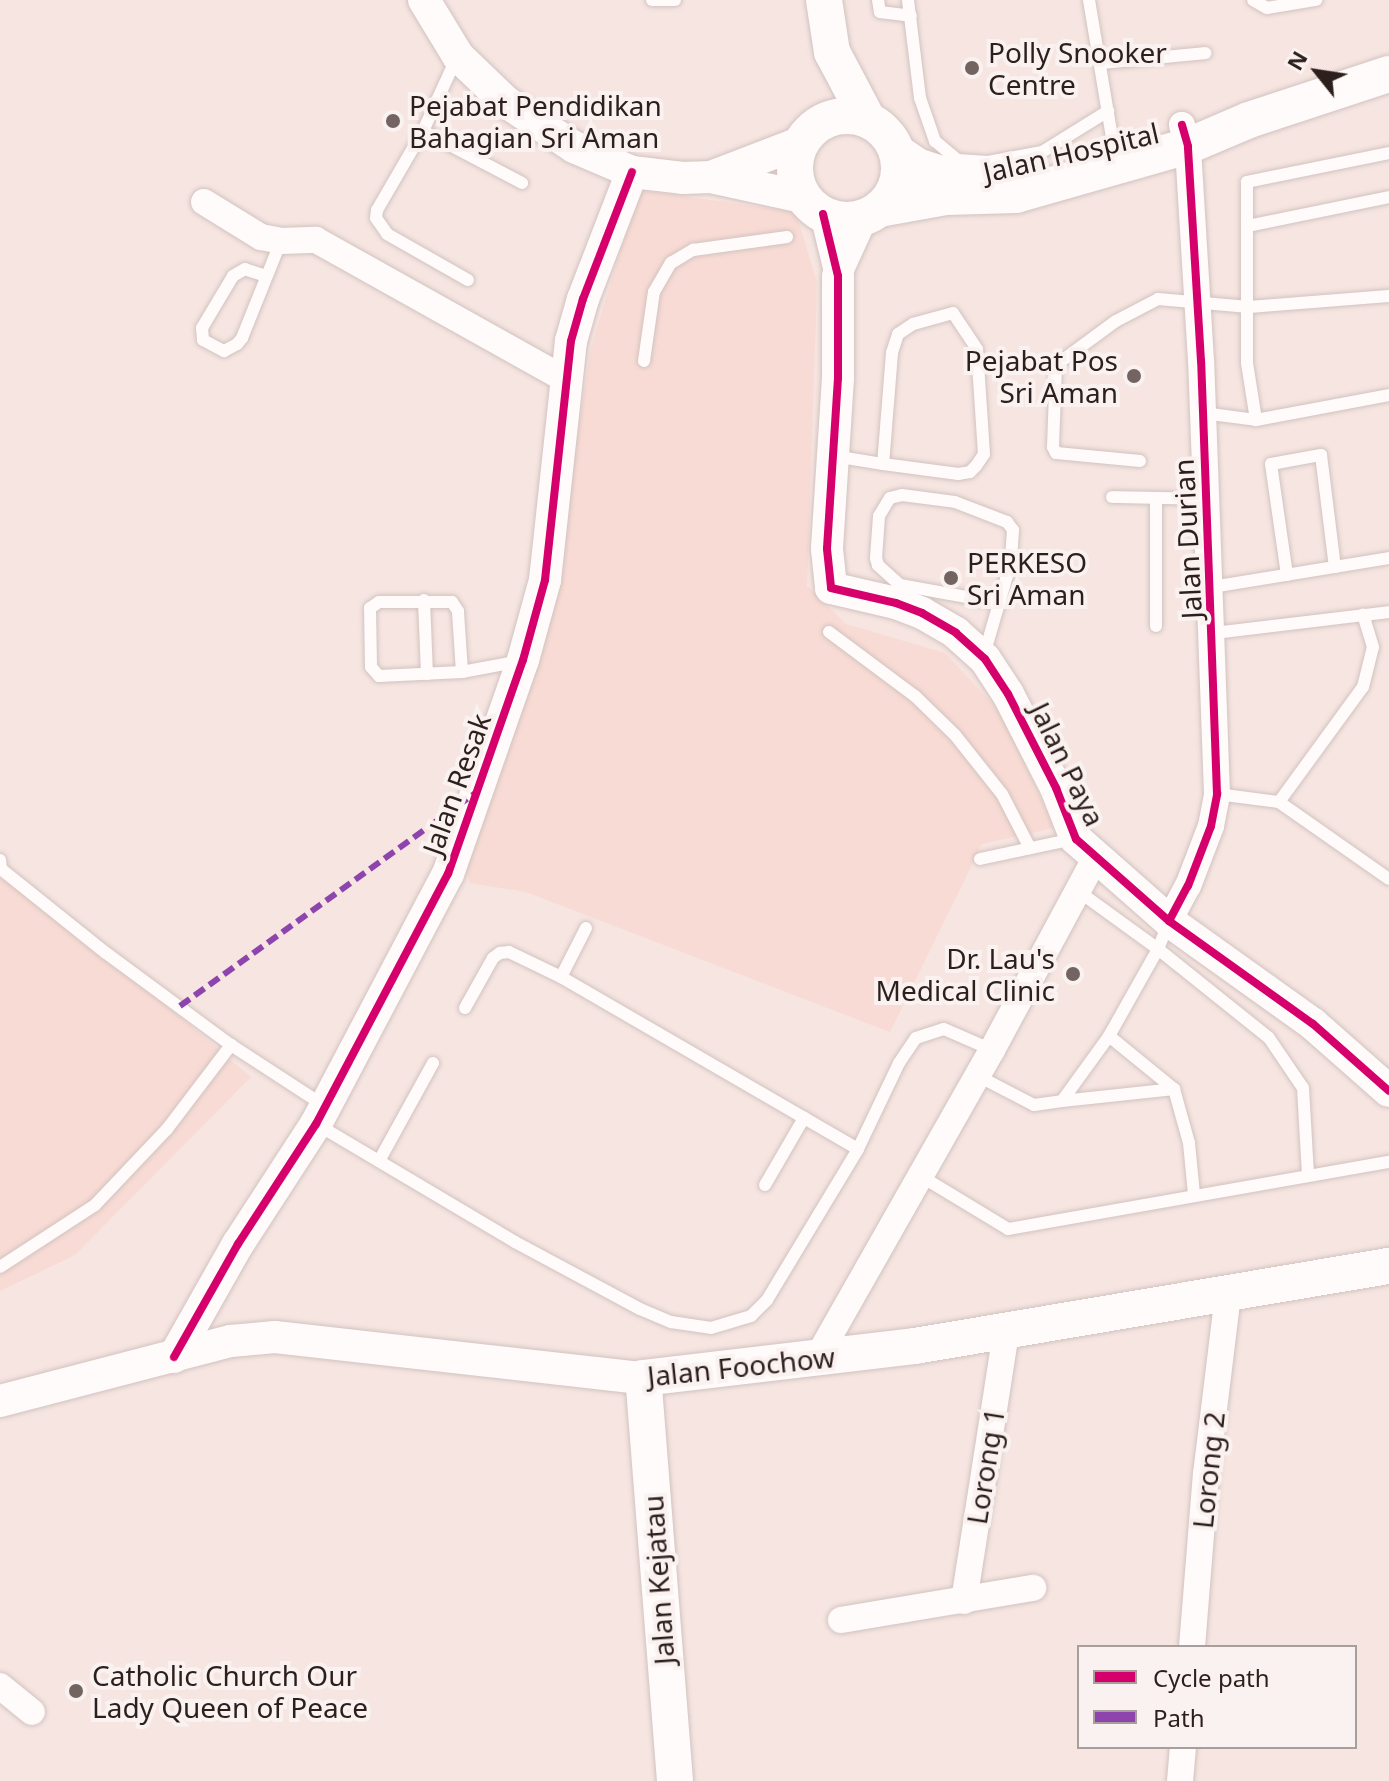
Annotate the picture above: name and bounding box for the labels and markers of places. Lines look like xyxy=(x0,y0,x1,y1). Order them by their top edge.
place label: Polly Snooker Centre xyxy=(988,35,1167,101)
marker: Polly Snooker Centre xyxy=(963,59,981,77)
place label: Pejabat Pendidikan Bahagian Sri Aman xyxy=(409,88,662,154)
marker: Pejabat Pendidikan Bahagian Sri Aman xyxy=(384,112,402,130)
place label: Pejabat Pos Sri Aman xyxy=(965,343,1118,409)
marker: Pejabat Pos Sri Aman xyxy=(1125,367,1143,385)
place label: PERKESO Sri Aman xyxy=(967,545,1087,611)
marker: PERKESO Sri Aman xyxy=(942,569,960,587)
place label: Dr. Lau's Medical Clinic xyxy=(876,941,1055,1007)
marker: Dr. Lau's Medical Clinic xyxy=(1062,963,1084,985)
place label: Catholic Church Our Lady Queen of Peace xyxy=(92,1658,368,1724)
marker: Catholic Church Our Lady Queen of Peace xyxy=(67,1682,85,1700)

